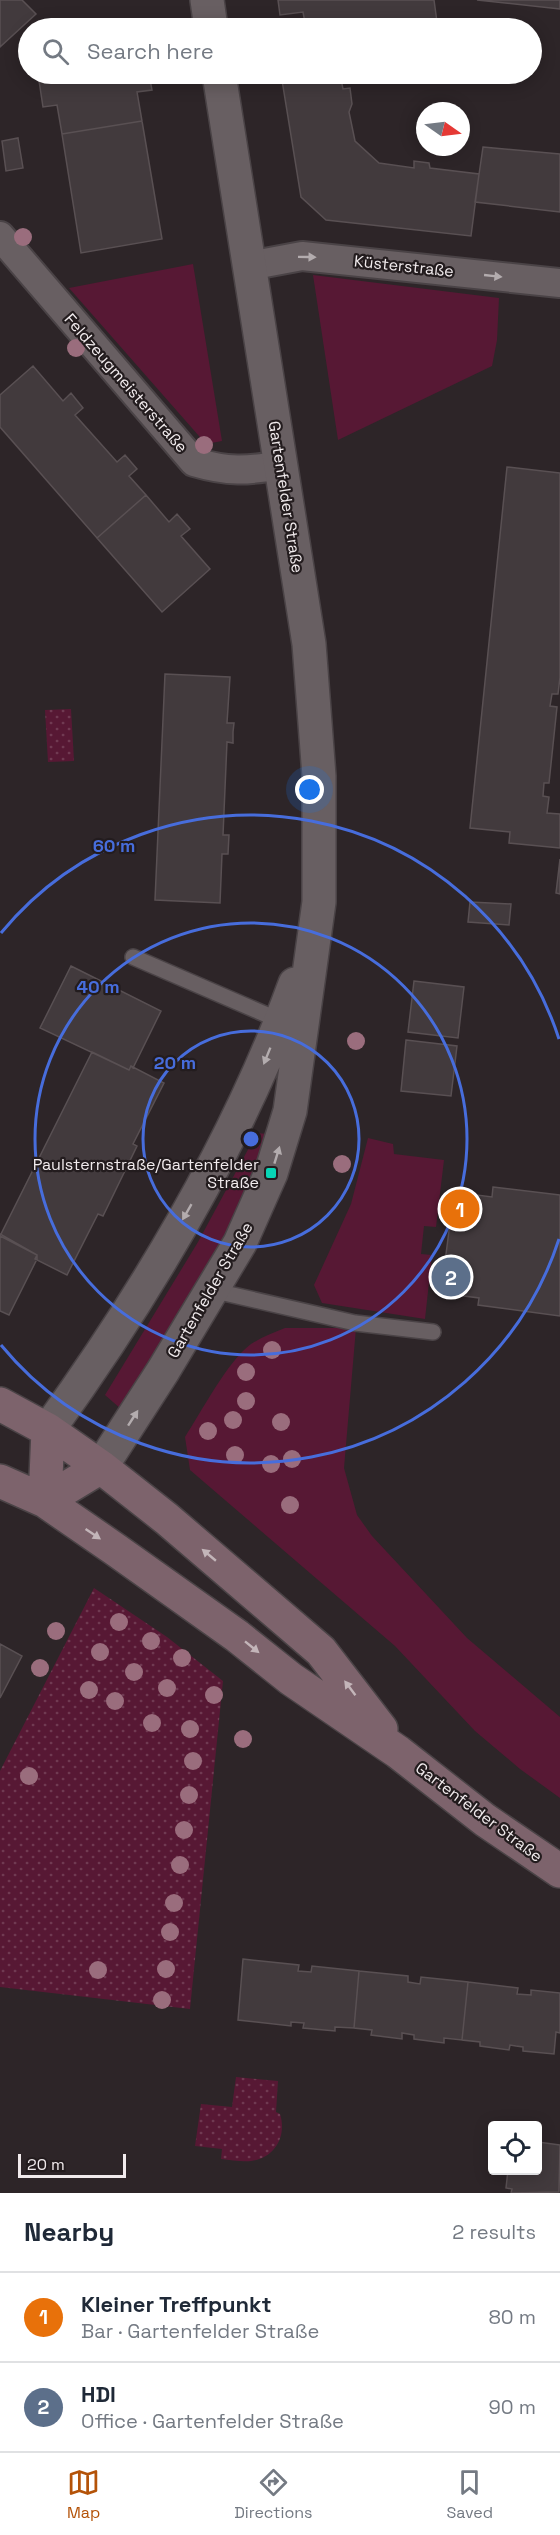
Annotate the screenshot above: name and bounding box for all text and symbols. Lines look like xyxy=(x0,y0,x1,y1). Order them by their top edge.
search box xyxy=(18,18,542,84)
icon: search xyxy=(39,35,72,68)
text: Search here xyxy=(87,37,214,65)
north arrow xyxy=(416,102,470,156)
street label: Küsterstraße xyxy=(353,250,455,282)
one-way arrow xyxy=(297,252,316,262)
one-way arrow xyxy=(484,271,503,281)
street label: Feldzeugmeisterstraße xyxy=(60,309,192,457)
street label: Gartenfelder Straße xyxy=(264,420,308,574)
your location xyxy=(295,775,324,804)
text: 60 m xyxy=(93,834,135,857)
text: 40 m xyxy=(76,975,120,998)
one-way arrow xyxy=(262,1048,272,1066)
text: 20 m xyxy=(154,1051,196,1074)
centre of rings xyxy=(241,1129,261,1149)
one-way arrow xyxy=(273,1146,282,1164)
place label: Paulsternstraße/Gartenfelder Straße xyxy=(33,1154,259,1193)
marker: Paulsternstraße/Gartenfelder Straße xyxy=(264,1166,278,1180)
pin: 1 xyxy=(440,1186,480,1232)
one-way arrow xyxy=(182,1204,193,1220)
street label: Gartenfelder Straße xyxy=(163,1218,257,1362)
pin: 2 xyxy=(432,1254,470,1300)
one-way arrow xyxy=(127,1409,138,1426)
one-way arrow xyxy=(85,1528,101,1539)
one-way arrow xyxy=(202,1549,217,1562)
one-way arrow xyxy=(244,1641,259,1653)
one-way arrow xyxy=(345,1681,357,1696)
street label: Gartenfelder Straße xyxy=(411,1757,547,1867)
map controls xyxy=(488,2121,542,2175)
button: locate xyxy=(488,2121,542,2175)
scale bar xyxy=(18,2151,126,2178)
text: 20 m xyxy=(27,2154,65,2175)
text: Nearby xyxy=(24,2215,114,2249)
text: 2 results xyxy=(452,2219,536,2245)
text: Kleiner Treffpunkt xyxy=(81,2290,272,2318)
text: 1 xyxy=(39,2304,48,2330)
text: 80 m xyxy=(488,2304,536,2330)
text: Bar · Gartenfelder Straße xyxy=(81,2318,319,2344)
text: HDI xyxy=(81,2380,116,2408)
text: 2 xyxy=(38,2394,49,2420)
text: 90 m xyxy=(489,2394,536,2420)
text: Office · Gartenfelder Straße xyxy=(81,2408,344,2434)
tab: Map xyxy=(67,2466,100,2523)
tab: Directions xyxy=(234,2466,313,2523)
tab: Saved xyxy=(446,2466,493,2523)

